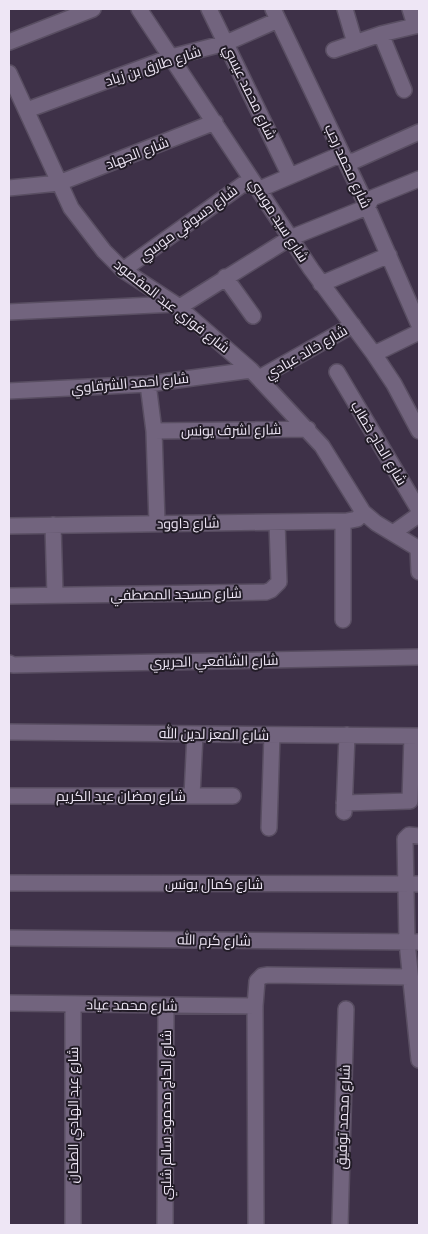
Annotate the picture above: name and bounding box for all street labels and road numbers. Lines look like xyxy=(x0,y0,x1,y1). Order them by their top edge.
street label: شارع طارق بن زياد xyxy=(103,42,203,90)
street label: شارع محمد عيسي xyxy=(217,42,281,143)
street label: شارع محمد رجب xyxy=(321,121,375,211)
street label: شارع الجهاد xyxy=(103,133,171,173)
street label: شارع سيد موسي xyxy=(244,175,313,266)
street label: شارع دسوقي موسي xyxy=(135,181,243,267)
street label: شارع فوزي عبد المقصود xyxy=(109,255,234,359)
street label: شارع خالد عبادي xyxy=(261,321,352,386)
street label: شارع احمد الشرقاوي xyxy=(70,369,190,400)
street label: شارع الحاج خطاب xyxy=(347,398,411,488)
street label: شارع اشرف يونس xyxy=(181,420,281,440)
street label: شارع داوود xyxy=(156,513,220,533)
street label: شارع مسجد المصطفي xyxy=(110,584,242,607)
street label: شارع الشافعي الحريري xyxy=(149,651,279,674)
street label: شارع المعز لدين الله xyxy=(159,724,269,744)
street label: شارع رمضان عبد الكريم xyxy=(56,787,186,806)
street label: شارع كمال يونس xyxy=(165,875,263,893)
street label: شارع كرم الله xyxy=(177,930,251,951)
street label: شارع محمد عياد xyxy=(86,995,178,1015)
street label: شارع الحاج محمود سالم شلبي xyxy=(157,1030,178,1200)
street label: شارع عبد الهادي الطحان xyxy=(64,1047,85,1183)
street label: شارع محمد توفيق xyxy=(332,1064,354,1170)

